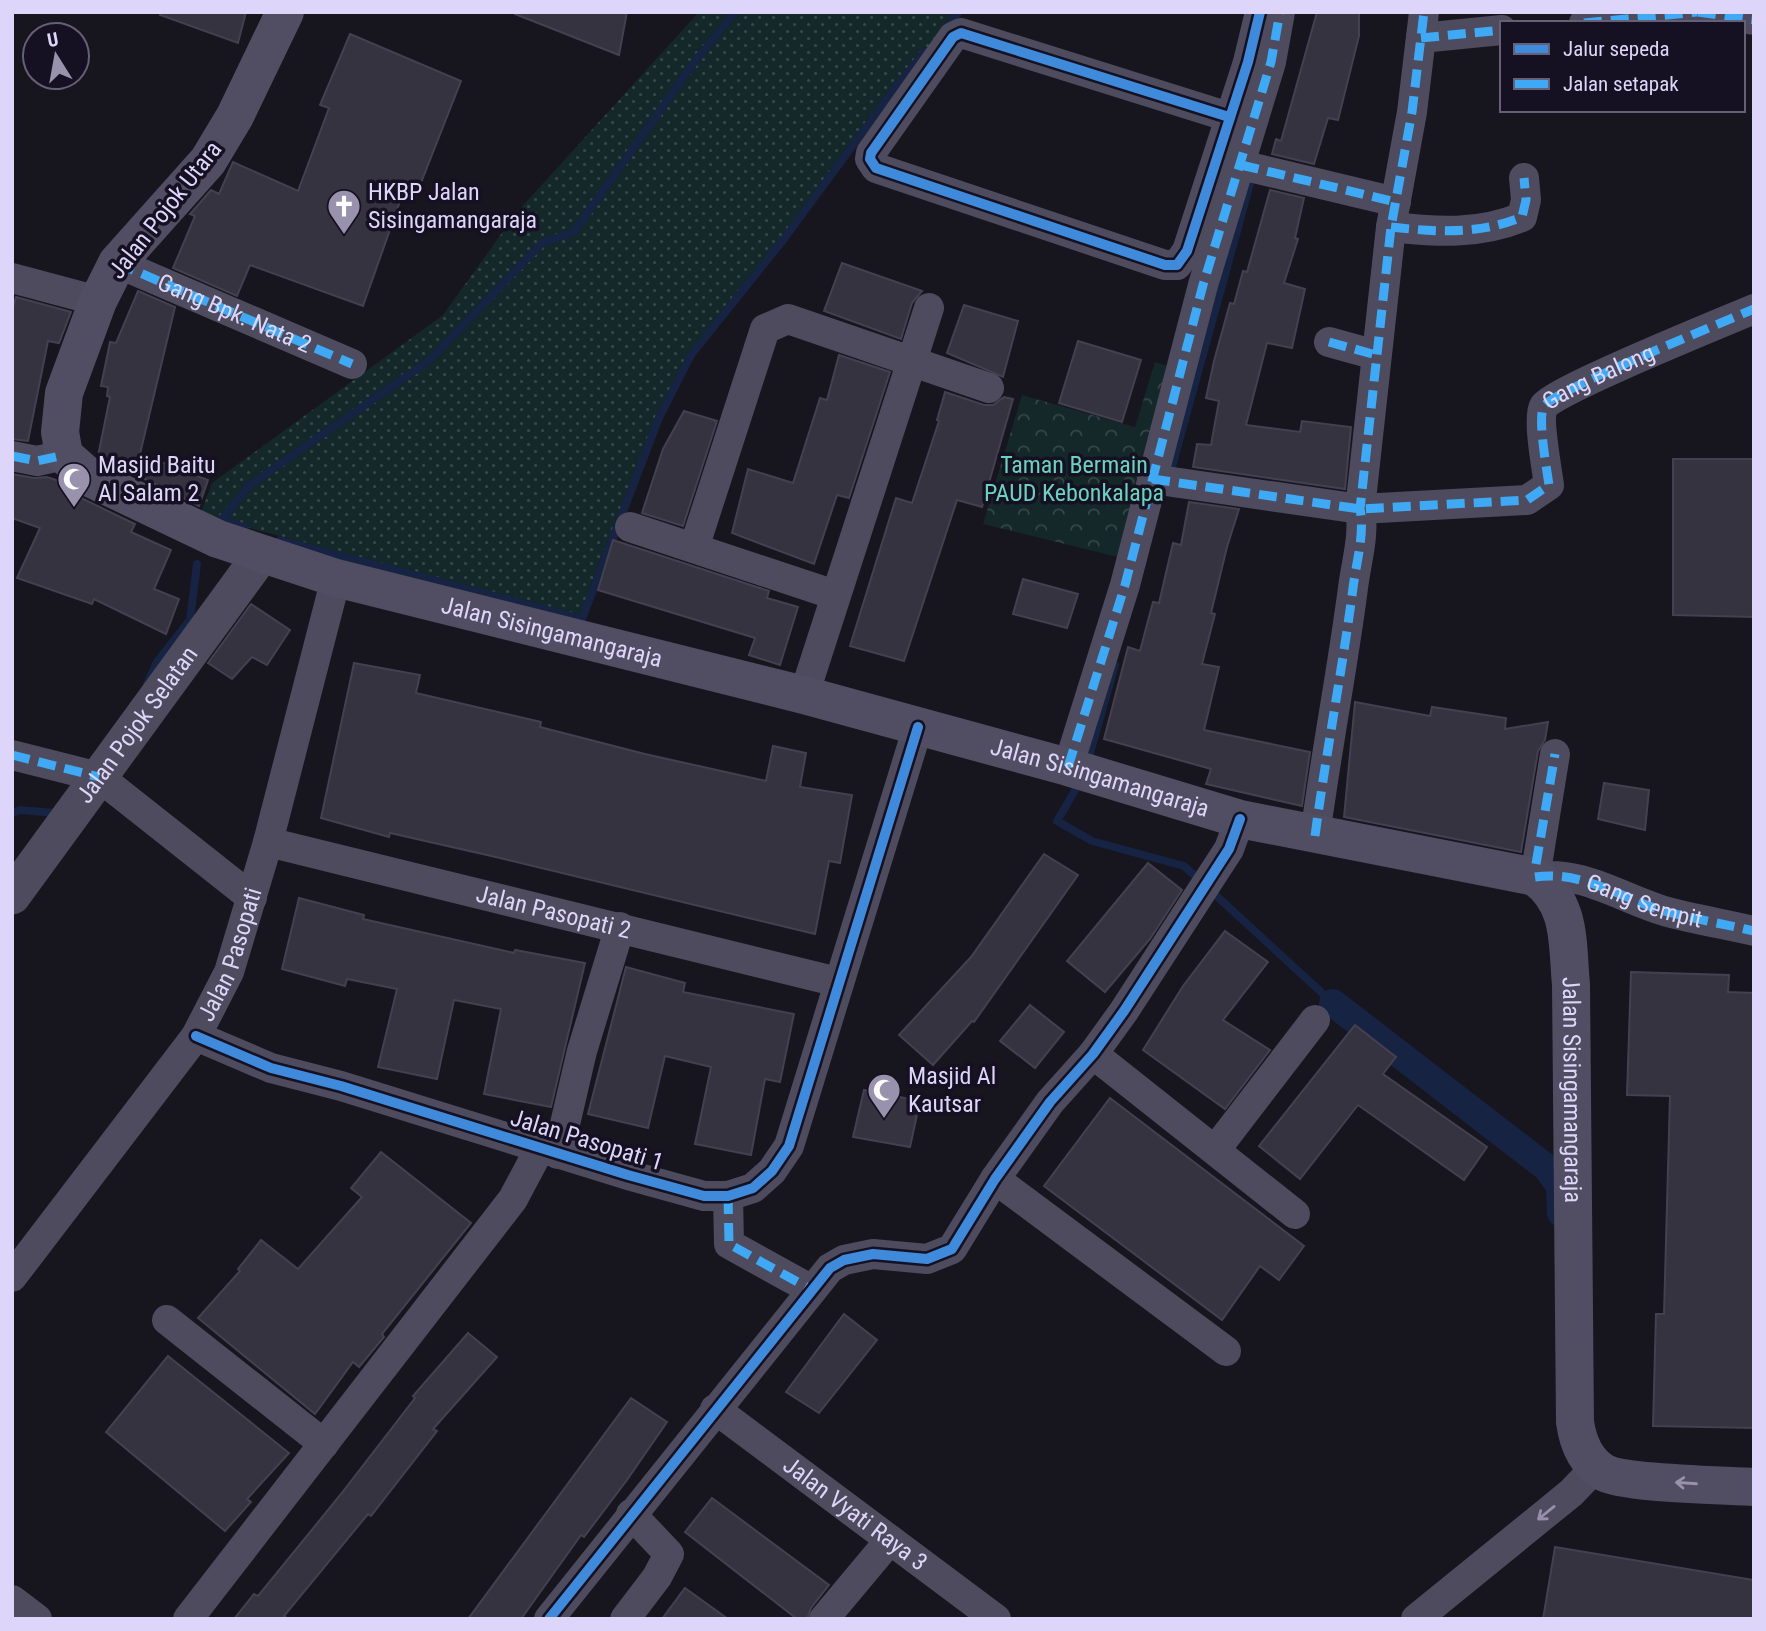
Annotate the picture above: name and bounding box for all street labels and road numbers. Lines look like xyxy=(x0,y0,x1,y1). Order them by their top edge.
street label: Jalan Pojok Utara xyxy=(103,136,227,284)
street label: Gang Bpk. Nata 2 xyxy=(153,268,316,359)
street label: Gang Balong xyxy=(1537,339,1659,416)
street label: Jalan Sisingamangaraja xyxy=(439,591,665,673)
street label: Jalan Pojok Selatan xyxy=(71,641,204,809)
street label: Jalan Sisingamangaraja xyxy=(987,733,1212,823)
street label: Gang Sempit xyxy=(1583,869,1705,934)
street label: Jalan Pasopati 2 xyxy=(473,880,634,945)
street label: Jalan Pasopati xyxy=(192,884,267,1026)
street label: Jalan Sisingamangaraja xyxy=(1556,975,1587,1203)
street label: Jalan Pasopati 1 xyxy=(507,1103,667,1177)
street label: Jalan Vyati Raya 3 xyxy=(778,1451,933,1577)

